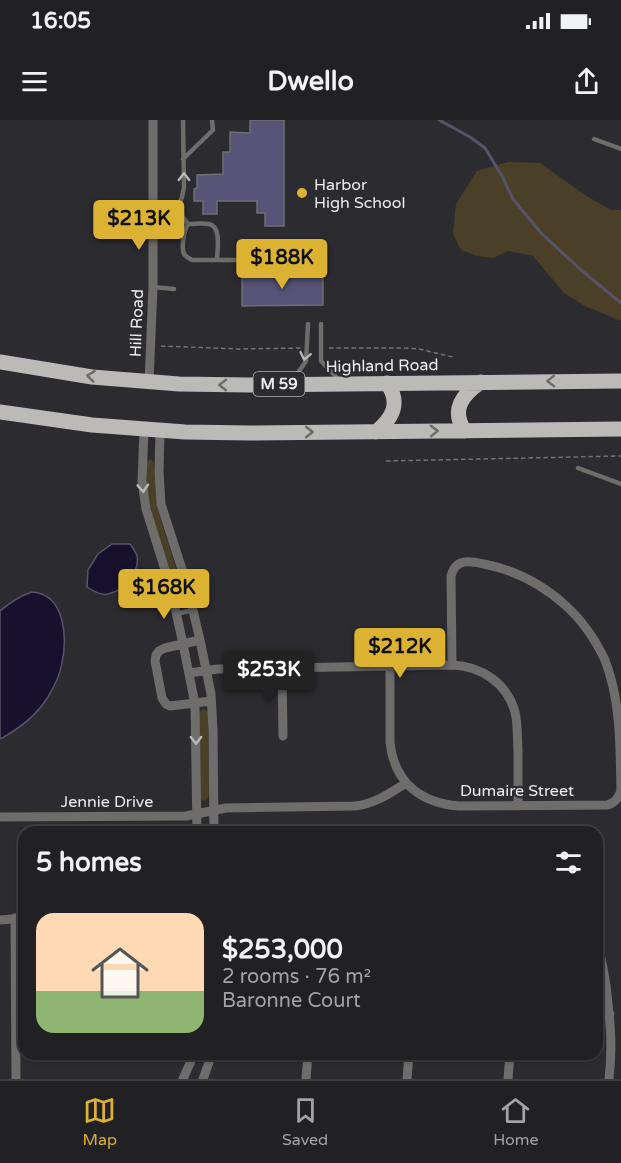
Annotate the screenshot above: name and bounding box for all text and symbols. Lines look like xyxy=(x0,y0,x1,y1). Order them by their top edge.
text: 16:05 xyxy=(30,8,91,34)
icon: menu xyxy=(18,65,51,98)
text: Dwello xyxy=(267,65,354,98)
icon: share xyxy=(570,65,603,98)
one-way arrow xyxy=(178,173,190,182)
place label: Harbor High School xyxy=(314,175,405,213)
marker: Harbor High School xyxy=(295,186,309,200)
pin: $213K xyxy=(97,200,181,251)
text: $213K xyxy=(107,207,171,231)
pin: $188K xyxy=(240,239,324,290)
text: $188K xyxy=(250,246,314,270)
street label: Hill Road xyxy=(126,289,148,357)
one-way arrow xyxy=(299,351,312,361)
street label: Highland Road xyxy=(325,355,439,377)
one-way arrow xyxy=(87,371,96,383)
road number: M 59 xyxy=(254,372,304,396)
one-way arrow xyxy=(547,375,556,388)
one-way arrow xyxy=(219,378,228,391)
one-way arrow xyxy=(430,425,439,437)
one-way arrow xyxy=(304,426,313,438)
one-way arrow xyxy=(136,484,149,493)
pin: $168K xyxy=(122,569,206,620)
text: $168K xyxy=(132,576,196,600)
pin: $212K xyxy=(358,628,442,679)
text: $212K xyxy=(368,635,432,659)
pin: $253K xyxy=(227,651,311,702)
text: $253K xyxy=(237,658,301,682)
one-way arrow xyxy=(190,735,202,744)
street label: Dumaire Street xyxy=(460,781,574,801)
street label: Jennie Drive xyxy=(61,792,153,812)
icon: filters xyxy=(552,846,585,879)
text: 5 homes xyxy=(36,847,142,878)
text: $253,000 xyxy=(222,934,343,965)
icon: home xyxy=(84,937,156,1009)
text: 2 rooms · 76 m² xyxy=(222,965,371,989)
text: Baronne Court xyxy=(222,989,361,1013)
tab: Map xyxy=(82,1094,117,1150)
tab: Saved xyxy=(282,1094,328,1150)
tab: Home xyxy=(493,1094,538,1150)

